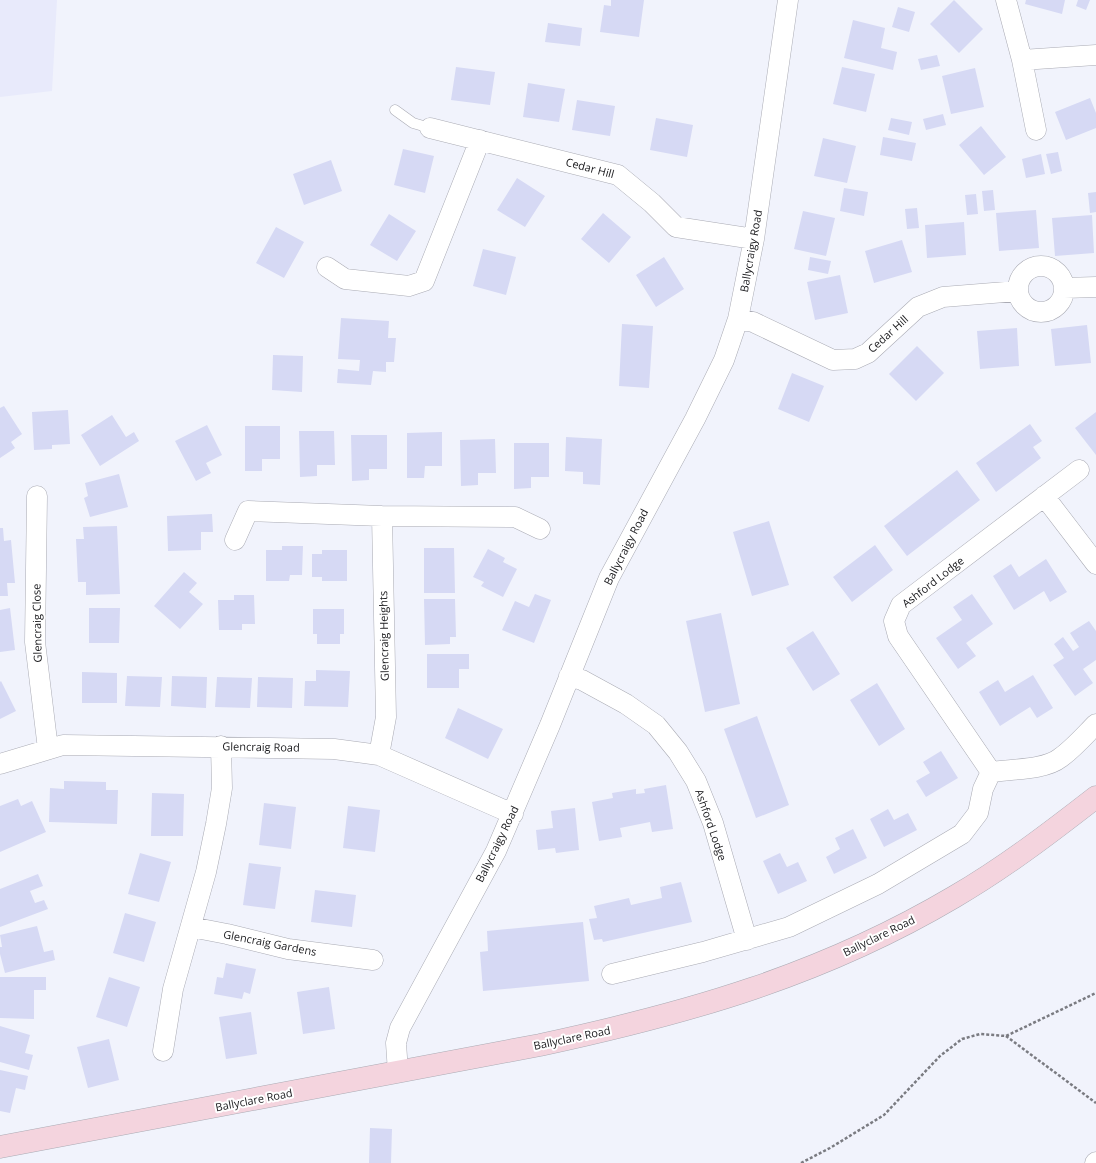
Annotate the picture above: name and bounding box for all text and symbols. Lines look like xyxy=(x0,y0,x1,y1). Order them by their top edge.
street label: Cedar Hill xyxy=(564,154,616,181)
street label: Ballycraigy Road xyxy=(736,208,765,293)
street label: Cedar Hill xyxy=(864,311,911,356)
street label: Ballycraigy Road xyxy=(600,506,651,587)
street label: Ashford Lodge xyxy=(899,553,967,610)
street label: Glencraig Close xyxy=(28,583,45,663)
street label: Glencraig Heights xyxy=(375,591,392,681)
street label: Glencraig Road xyxy=(222,738,300,755)
street label: Ashford Lodge xyxy=(692,787,731,863)
street label: Ballycraigy Road xyxy=(472,803,522,885)
street label: Ballyclare Road xyxy=(840,912,917,959)
street label: Glencraig Gardens xyxy=(222,926,318,959)
street label: Ballyclare Road xyxy=(532,1022,612,1053)
street label: Ballyclare Road xyxy=(214,1085,294,1114)

